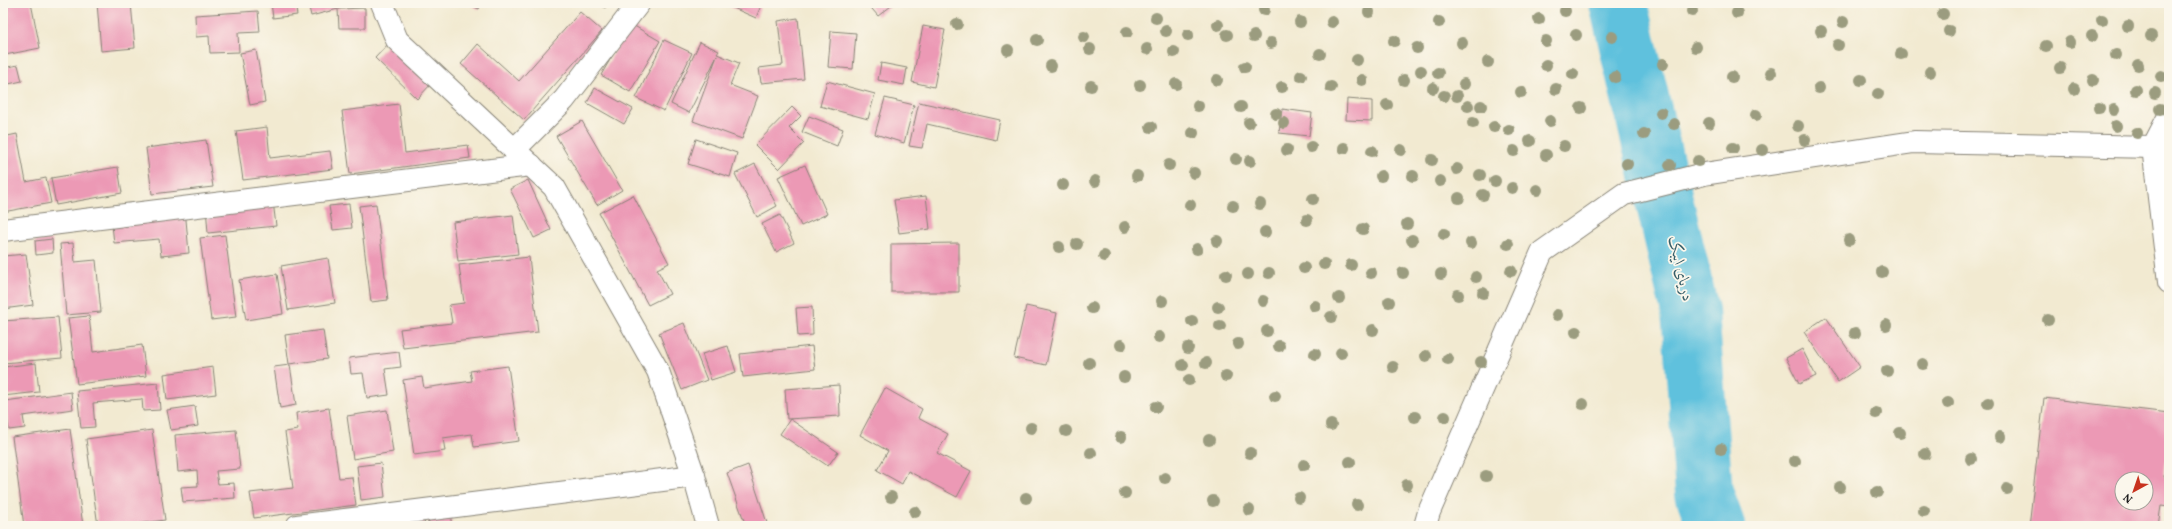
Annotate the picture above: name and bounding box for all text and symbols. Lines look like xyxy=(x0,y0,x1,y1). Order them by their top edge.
water label: دریای ایبک xyxy=(1662,234,1698,304)
north arrow xyxy=(2114,471,2154,511)
text: N xyxy=(2121,489,2136,506)

